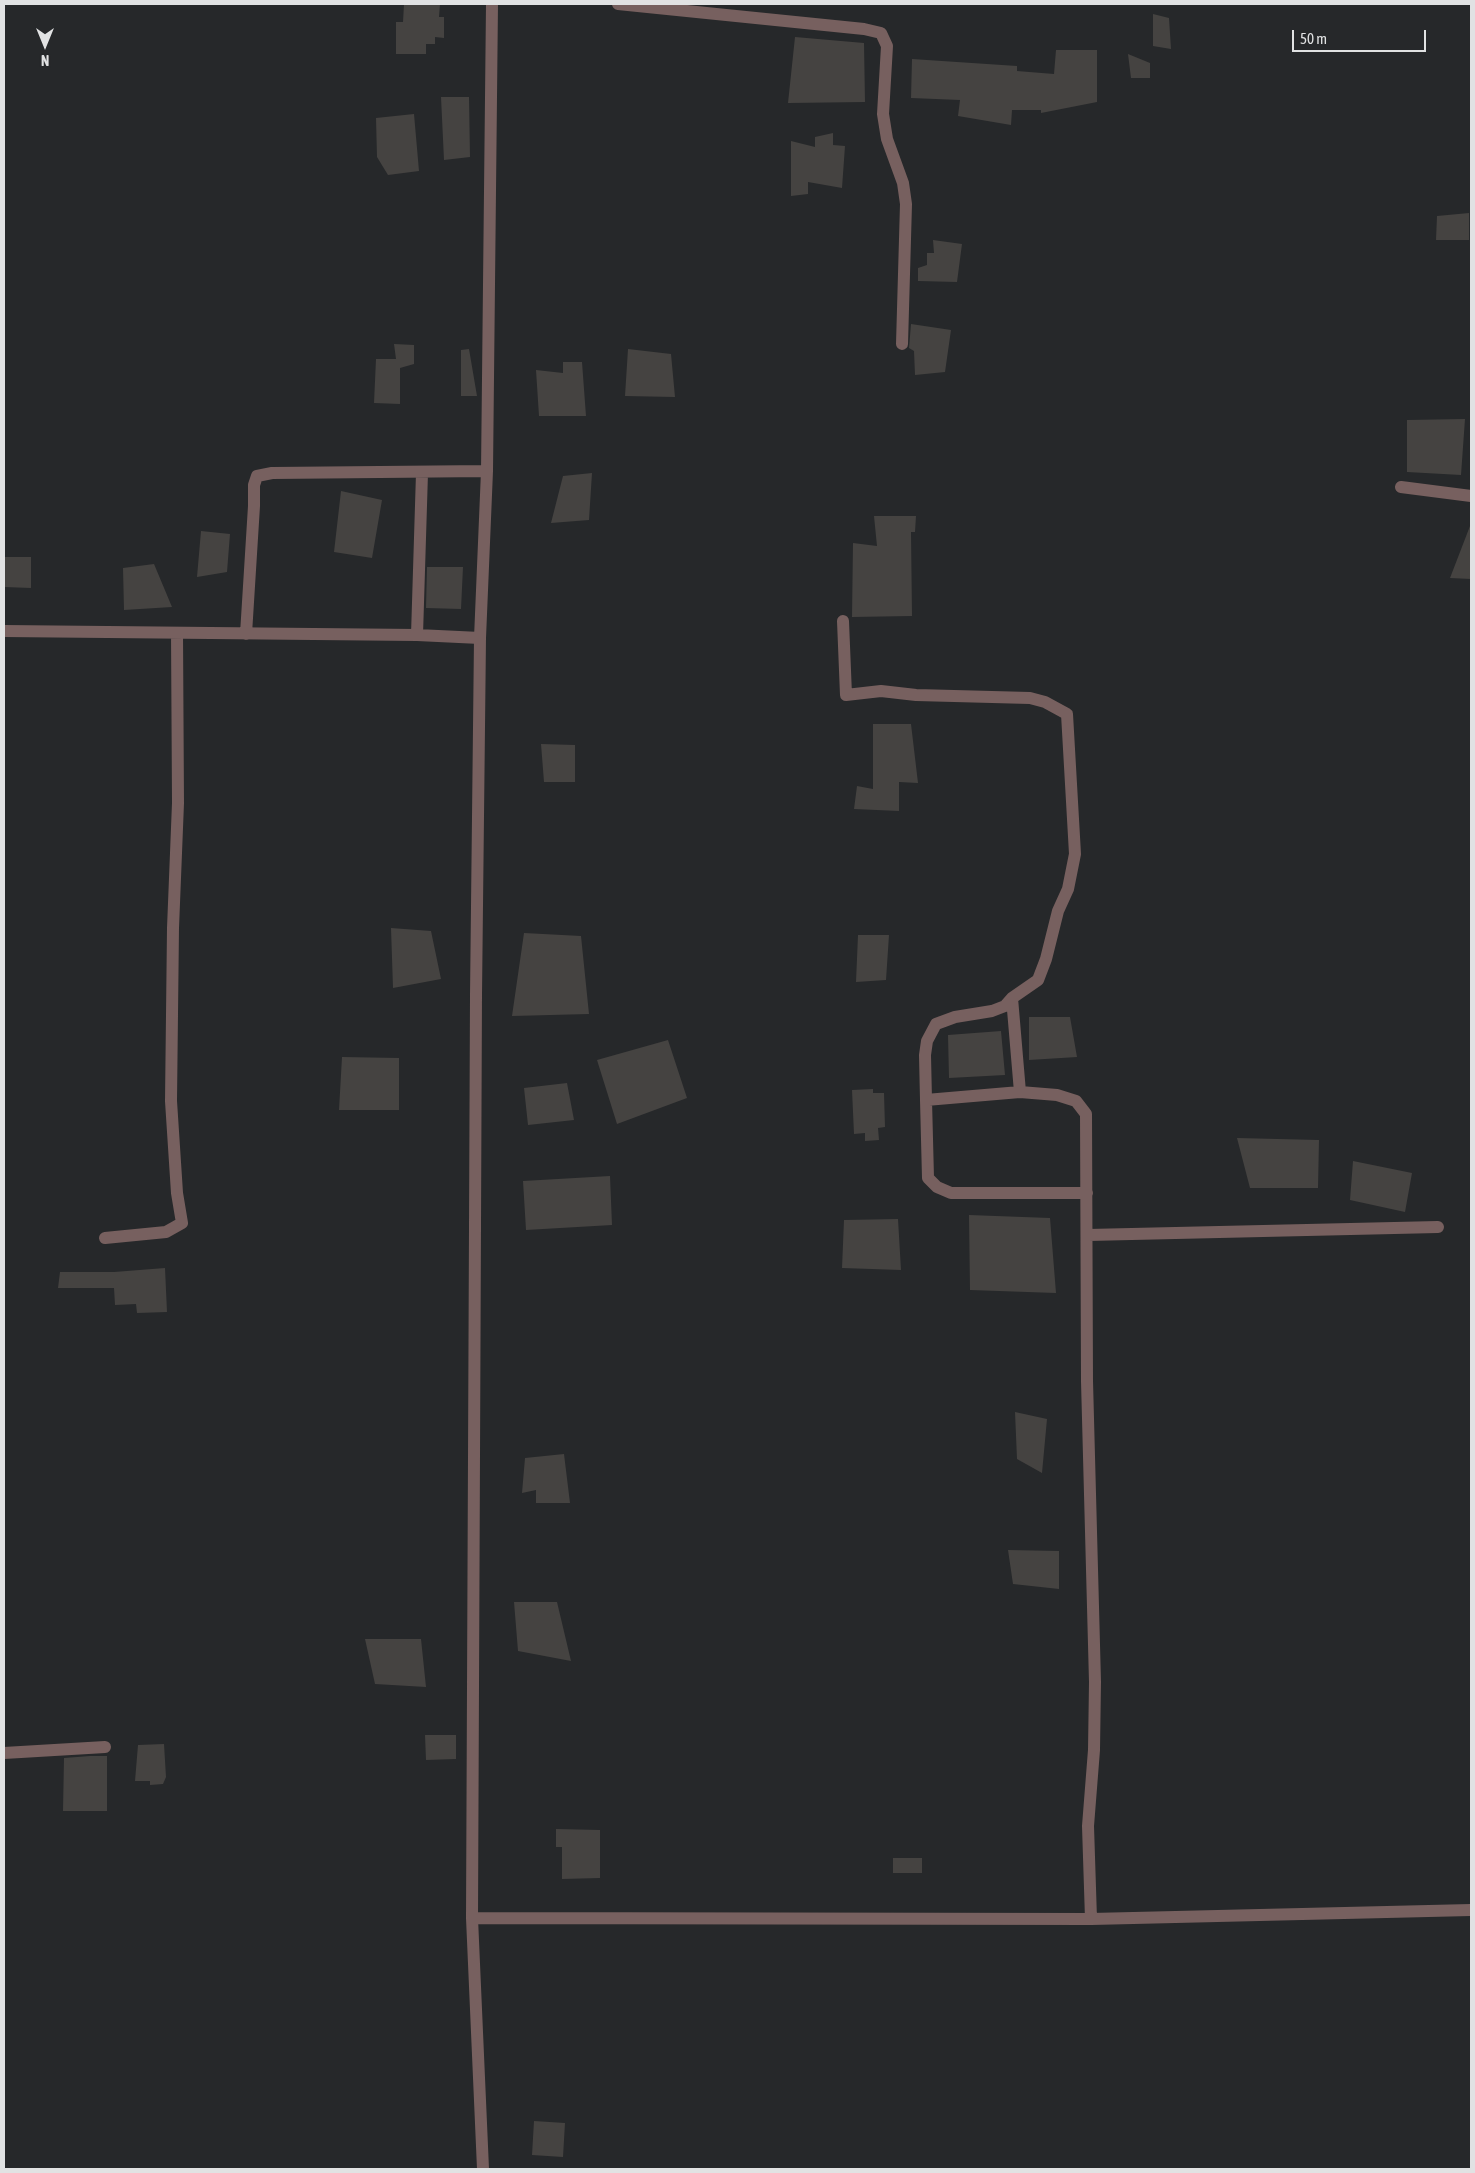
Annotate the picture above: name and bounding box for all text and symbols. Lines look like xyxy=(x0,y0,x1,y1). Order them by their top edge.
north arrow xyxy=(20,20,70,70)
scale bar xyxy=(1295,20,1429,52)
text: 50 m xyxy=(1300,30,1327,47)
text: N xyxy=(41,52,49,68)

